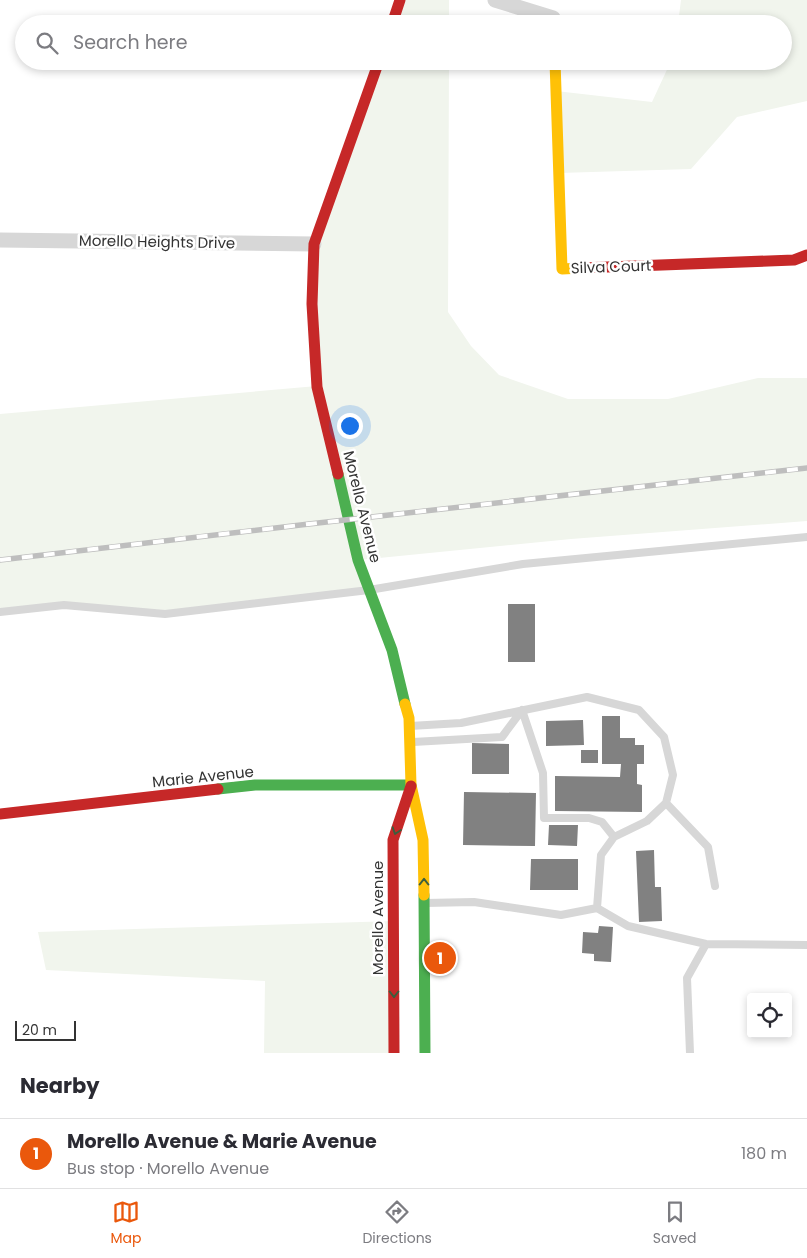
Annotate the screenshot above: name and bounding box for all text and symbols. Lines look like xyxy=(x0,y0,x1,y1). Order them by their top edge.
search box xyxy=(15,15,792,70)
icon: search xyxy=(33,29,61,57)
text: Search here xyxy=(73,29,187,56)
street label: Morello Heights Drive xyxy=(79,230,235,253)
street label: Silva Court xyxy=(570,255,652,278)
your location xyxy=(337,413,363,439)
street label: Morello Avenue xyxy=(338,449,387,565)
street label: Marie Avenue xyxy=(151,761,255,792)
one-way arrow xyxy=(392,827,402,835)
street label: Morello Avenue xyxy=(367,861,388,975)
one-way arrow xyxy=(419,878,429,886)
pin: 1 xyxy=(424,939,456,977)
one-way arrow xyxy=(389,990,399,998)
map controls xyxy=(747,993,792,1038)
button: locate xyxy=(747,993,792,1038)
scale bar xyxy=(15,1018,76,1041)
text: 20 m xyxy=(22,1020,57,1040)
text: Nearby xyxy=(20,1071,100,1100)
text: Morello Avenue & Marie Avenue xyxy=(67,1128,377,1155)
text: 1 xyxy=(33,1142,39,1165)
text: 180 m xyxy=(741,1142,787,1165)
text: Bus stop · Morello Avenue xyxy=(67,1157,269,1180)
tab: Map xyxy=(110,1198,141,1249)
tab: Directions xyxy=(362,1198,432,1249)
tab: Saved xyxy=(653,1198,697,1249)

